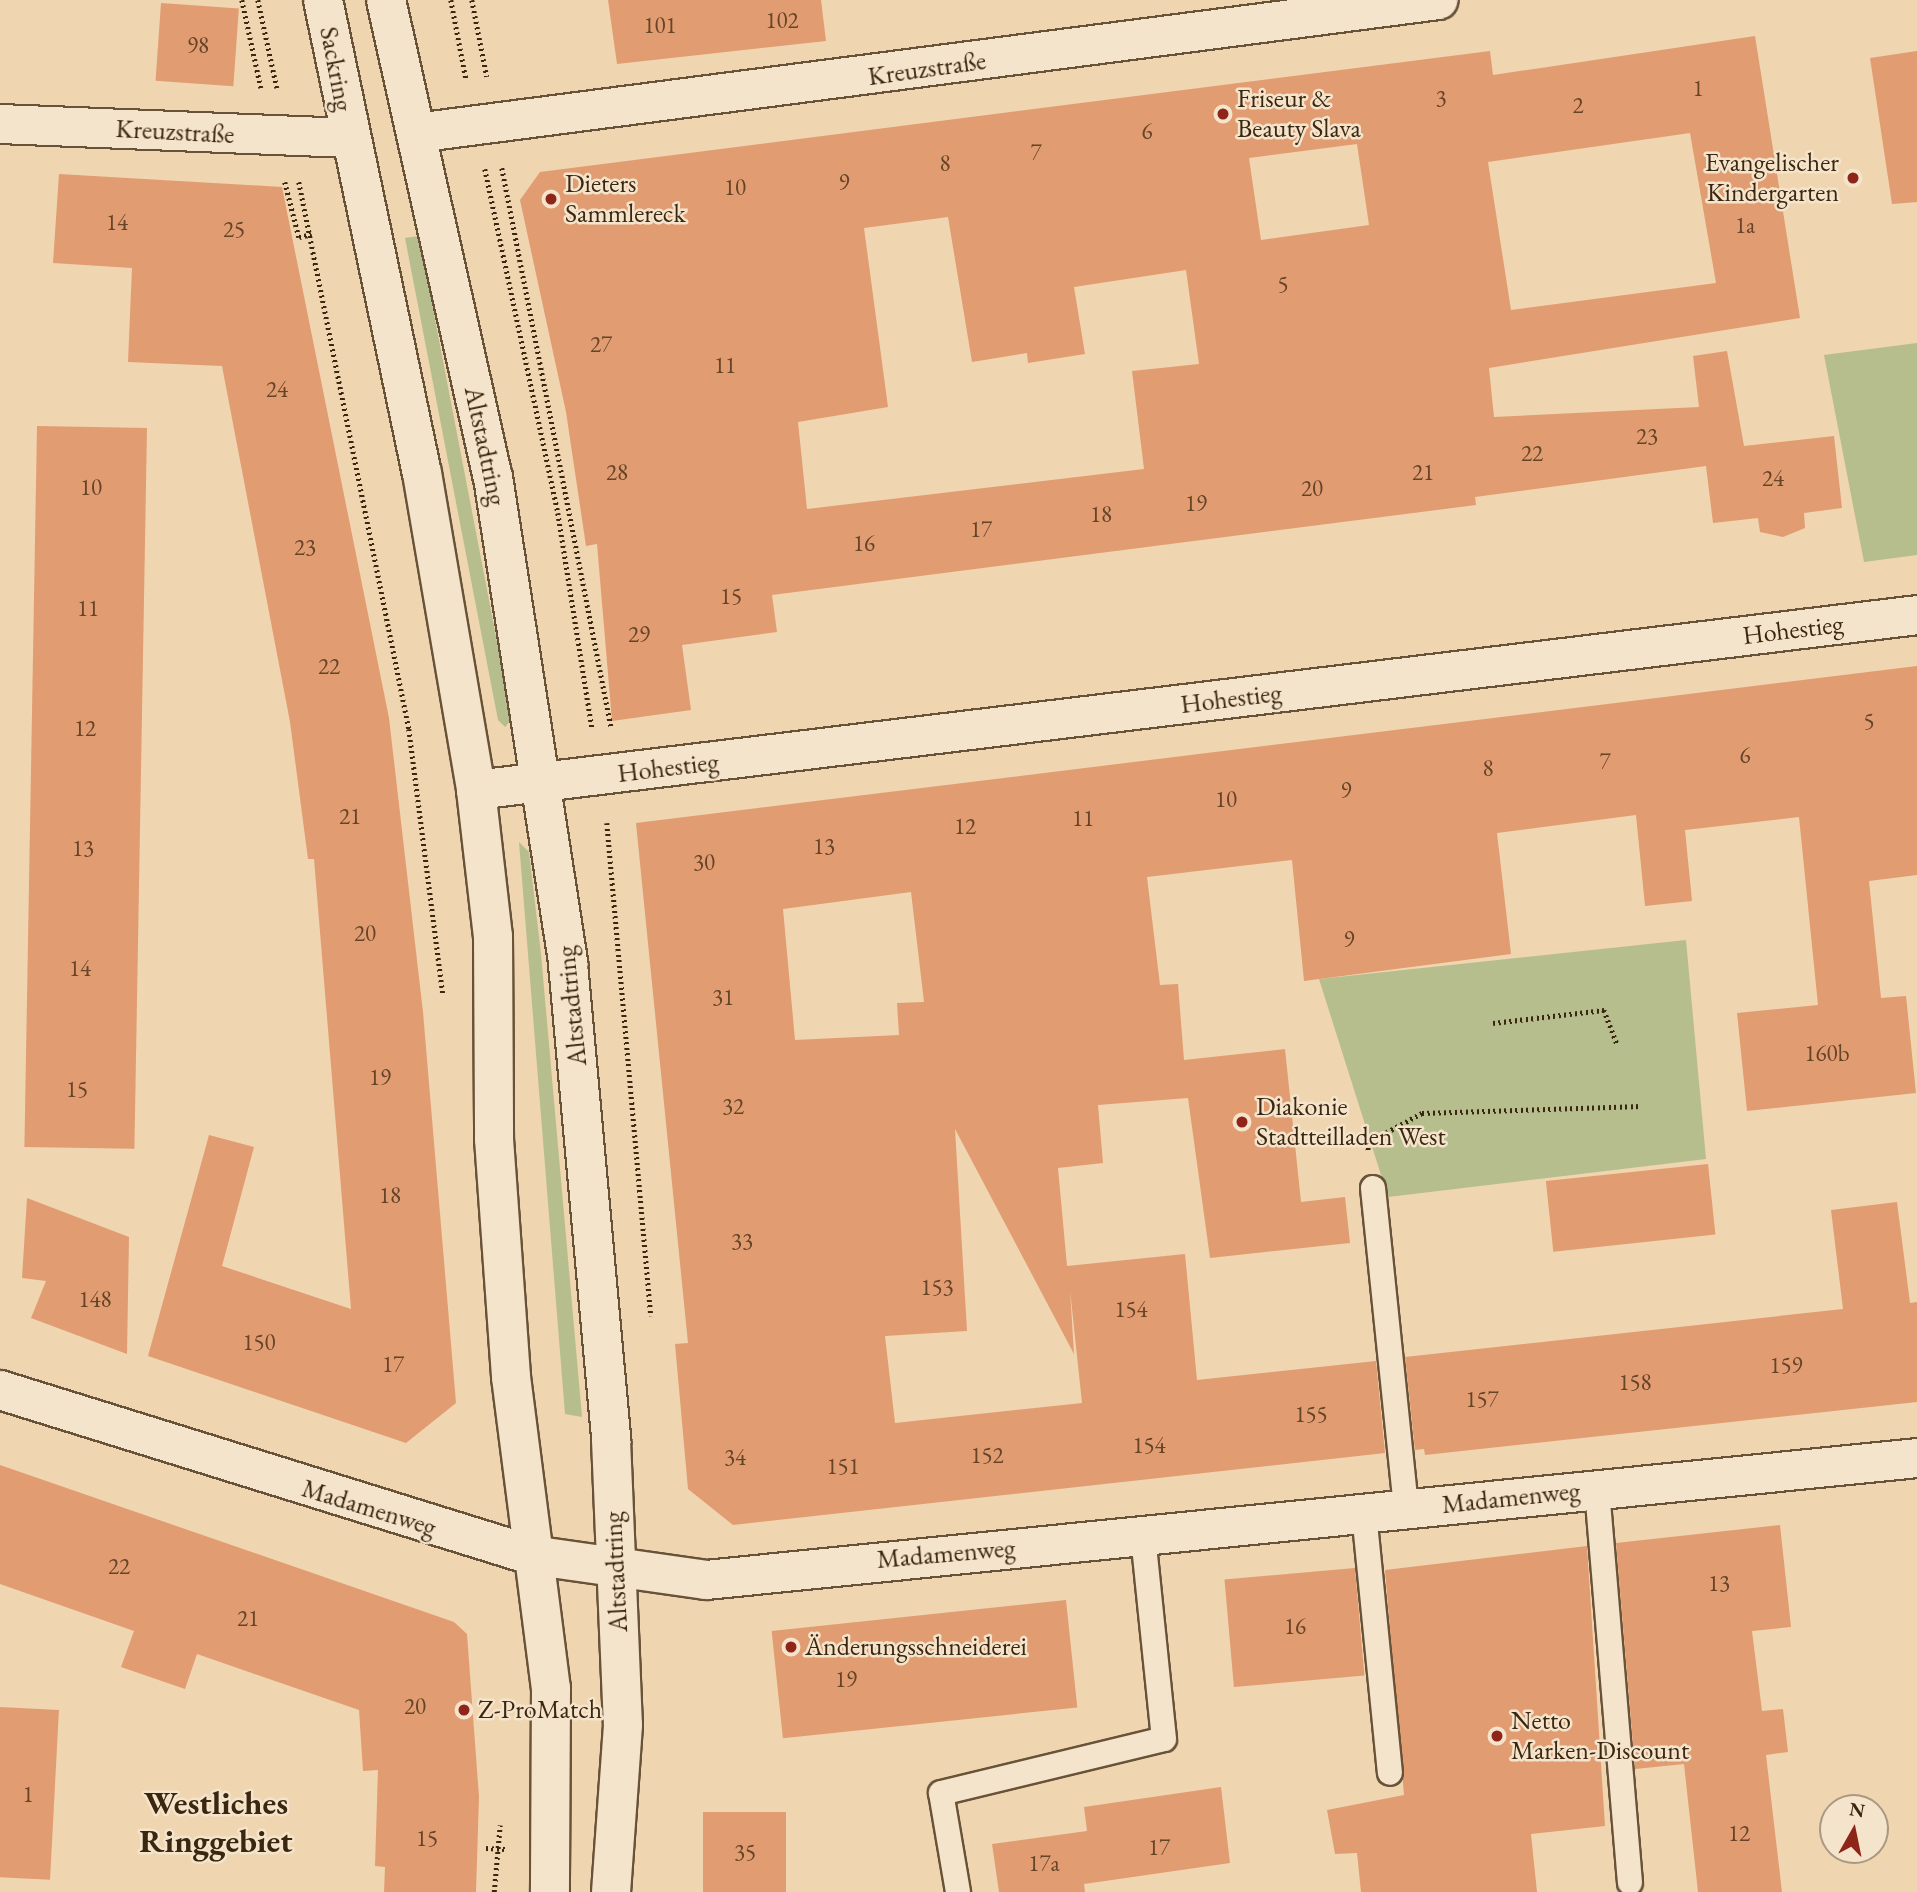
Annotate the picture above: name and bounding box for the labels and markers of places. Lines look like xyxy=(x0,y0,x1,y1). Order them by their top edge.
place label: Friseur & Beauty Slava xyxy=(1237,83,1361,144)
marker: Friseur & Beauty Slava xyxy=(1215,106,1231,122)
place label: Evangelischer Kindergarten xyxy=(1705,147,1839,208)
place label: Dieters Sammlereck xyxy=(565,168,686,230)
marker: Evangelischer Kindergarten xyxy=(1845,170,1861,186)
marker: Dieters Sammlereck xyxy=(543,191,559,207)
place label: Diakonie Stadtteilladen West xyxy=(1256,1091,1446,1152)
marker: Diakonie Stadtteilladen West xyxy=(1234,1114,1250,1130)
place label: Änderungsschneiderei xyxy=(805,1631,1027,1663)
marker: Änderungsschneiderei xyxy=(783,1639,799,1655)
place label: Z-ProMatch xyxy=(478,1694,602,1726)
marker: Z-ProMatch xyxy=(456,1702,472,1718)
place label: Netto Marken-Discount xyxy=(1511,1705,1689,1766)
marker: Netto Marken-Discount xyxy=(1489,1728,1505,1744)

